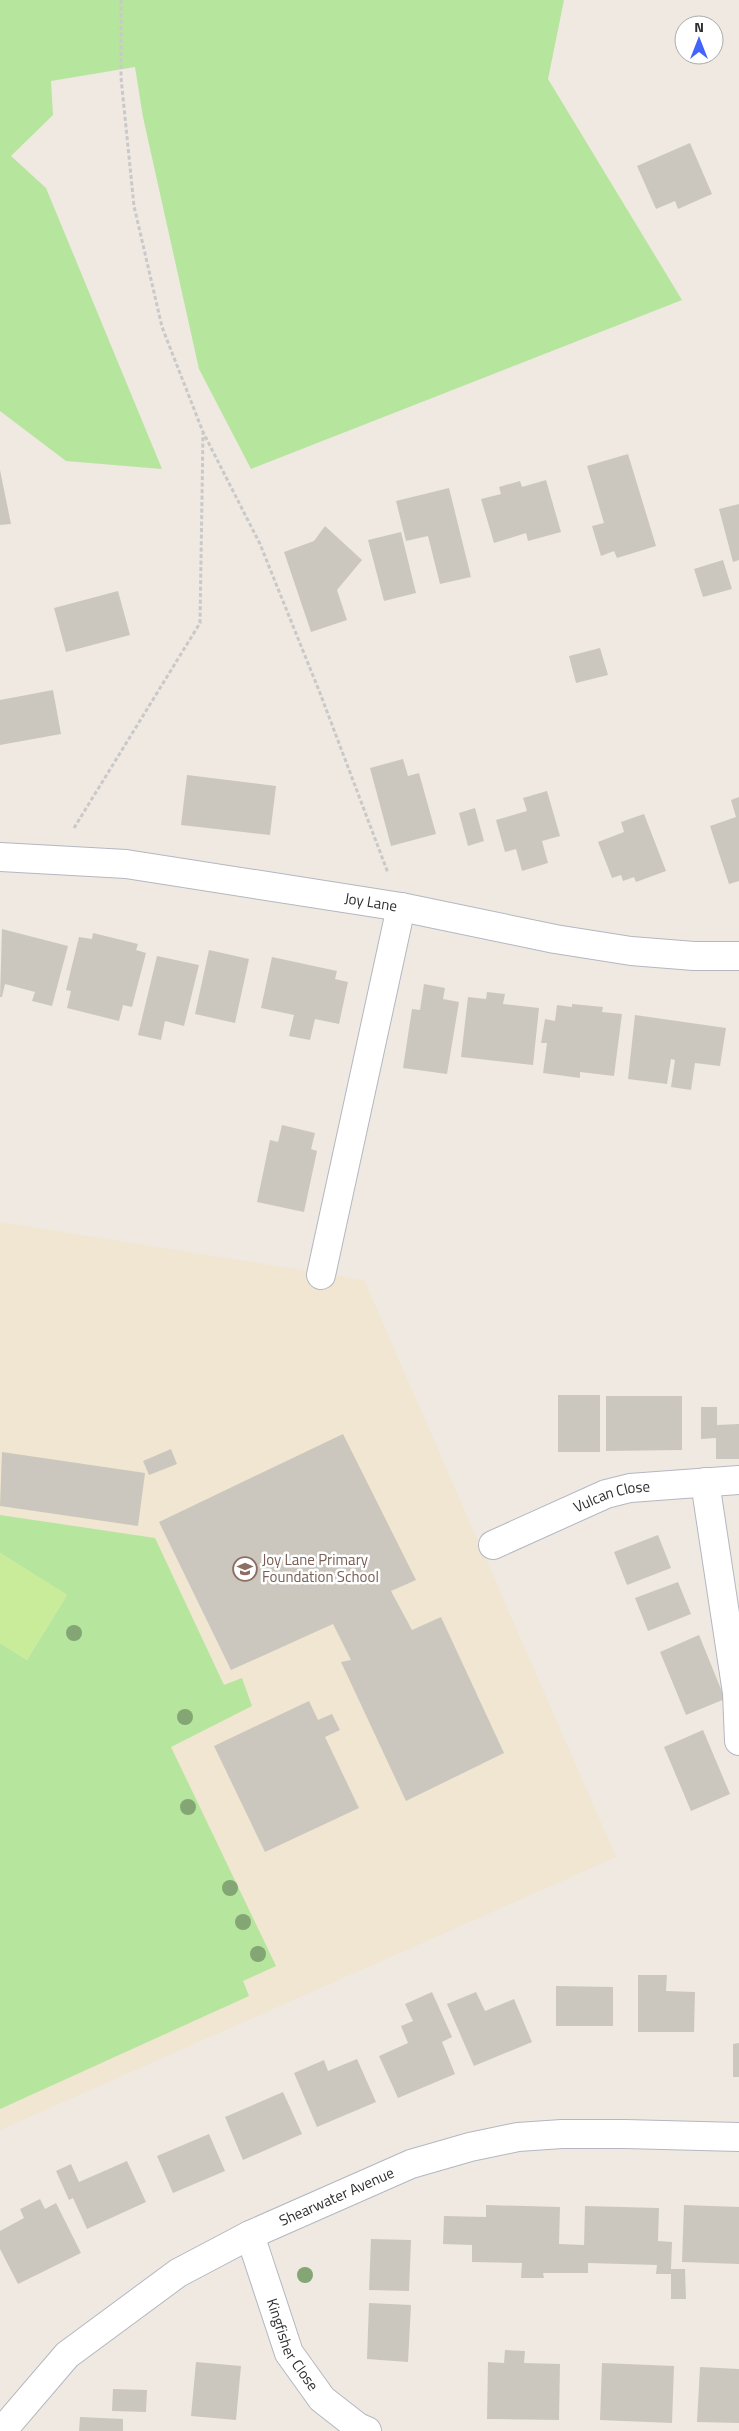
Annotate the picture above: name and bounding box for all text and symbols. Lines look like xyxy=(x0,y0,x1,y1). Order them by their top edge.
north arrow xyxy=(674,15,724,65)
text: N xyxy=(694,16,704,37)
street label: Joy Lane xyxy=(343,886,399,917)
street label: Vulcan Close xyxy=(569,1475,651,1518)
place label: Joy Lane Primary Foundation School xyxy=(262,1548,379,1588)
school or university icon: Joy Lane Primary Foundation School xyxy=(232,1556,258,1582)
street label: Shearwater Avenue xyxy=(275,2161,398,2232)
street label: Kingfisher Close xyxy=(261,2295,325,2395)

